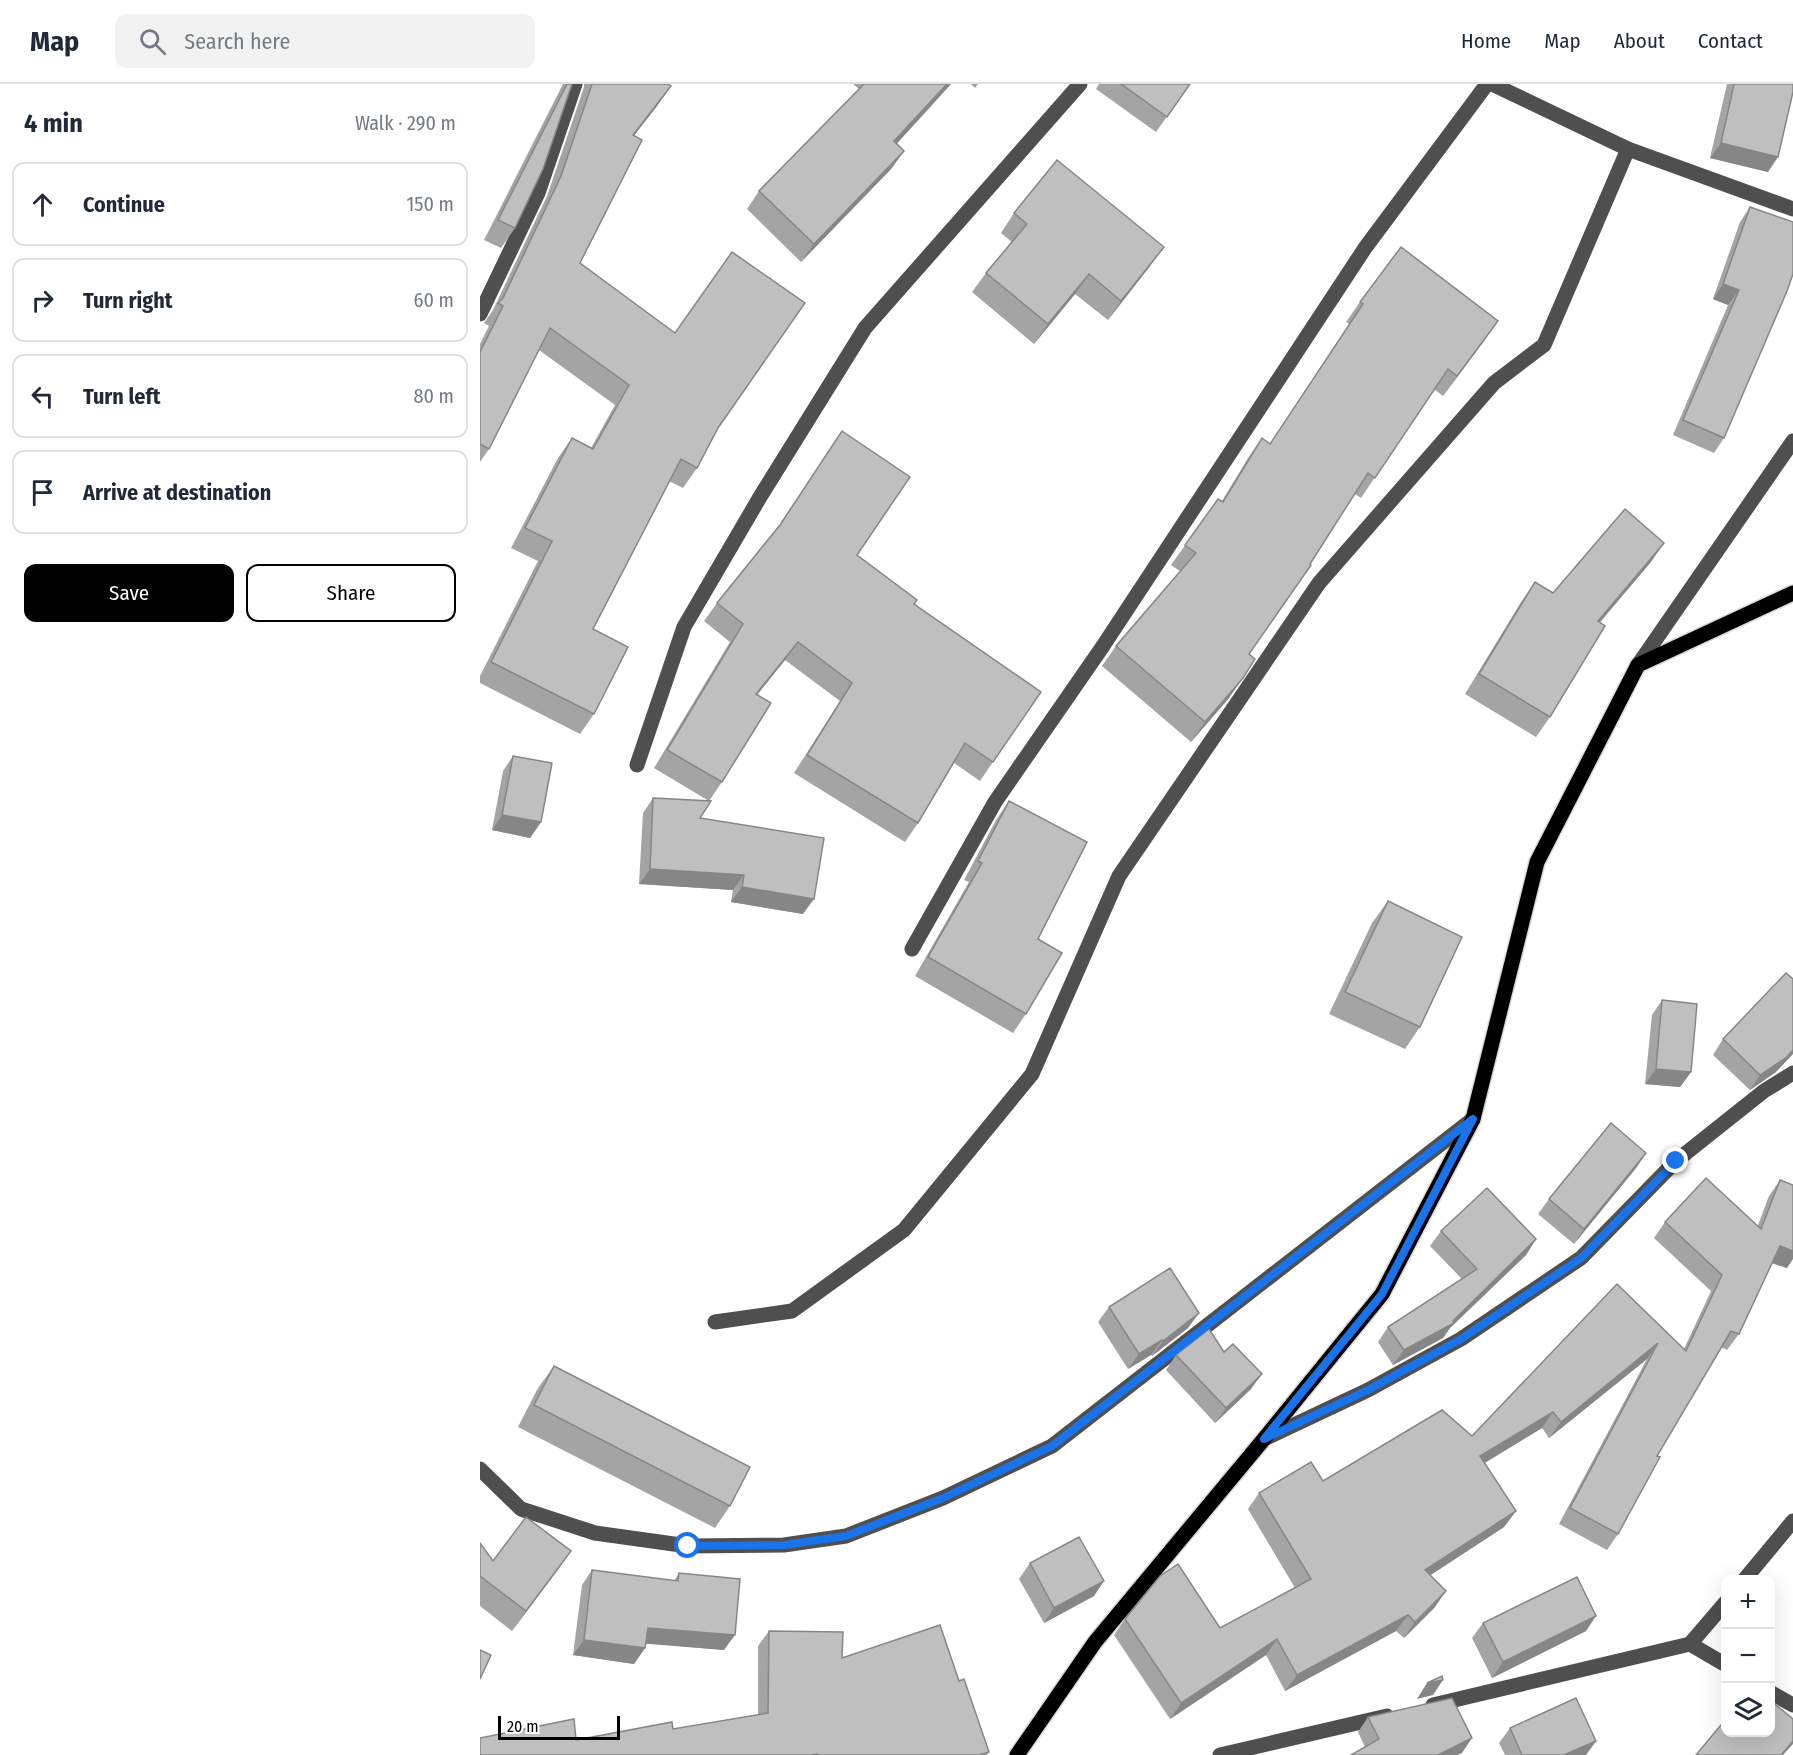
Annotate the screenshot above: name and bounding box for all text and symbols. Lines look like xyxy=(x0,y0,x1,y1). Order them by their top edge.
search box xyxy=(115,14,535,68)
text: Map xyxy=(30,25,79,58)
icon: search xyxy=(136,25,169,58)
text: Search here xyxy=(184,28,290,55)
text: Home xyxy=(1461,28,1511,54)
text: Map xyxy=(1544,28,1581,54)
text: About xyxy=(1614,28,1665,54)
text: Contact xyxy=(1698,28,1763,54)
text: 4 min xyxy=(24,108,83,139)
text: Walk · 290 m xyxy=(355,111,456,135)
icon: ahead xyxy=(26,188,59,221)
text: Continue xyxy=(83,191,165,218)
text: 150 m xyxy=(407,192,454,216)
icon: right xyxy=(26,284,59,317)
text: Turn right xyxy=(83,287,172,314)
text: 60 m xyxy=(414,288,454,312)
icon: left xyxy=(26,380,59,413)
text: Turn left xyxy=(83,383,161,410)
text: 80 m xyxy=(414,384,454,408)
icon: arrive xyxy=(26,476,59,509)
text: Arrive at destination xyxy=(83,479,271,506)
button: Save xyxy=(24,564,234,622)
button: Share xyxy=(246,564,456,622)
route end xyxy=(1662,1147,1688,1173)
route start xyxy=(674,1532,700,1558)
map controls xyxy=(1721,1575,1775,1737)
button: + xyxy=(1721,1575,1775,1629)
button: − xyxy=(1721,1629,1775,1683)
button: layers xyxy=(1721,1683,1775,1737)
scale bar xyxy=(498,1713,620,1740)
text: 20 m xyxy=(507,1717,538,1736)

